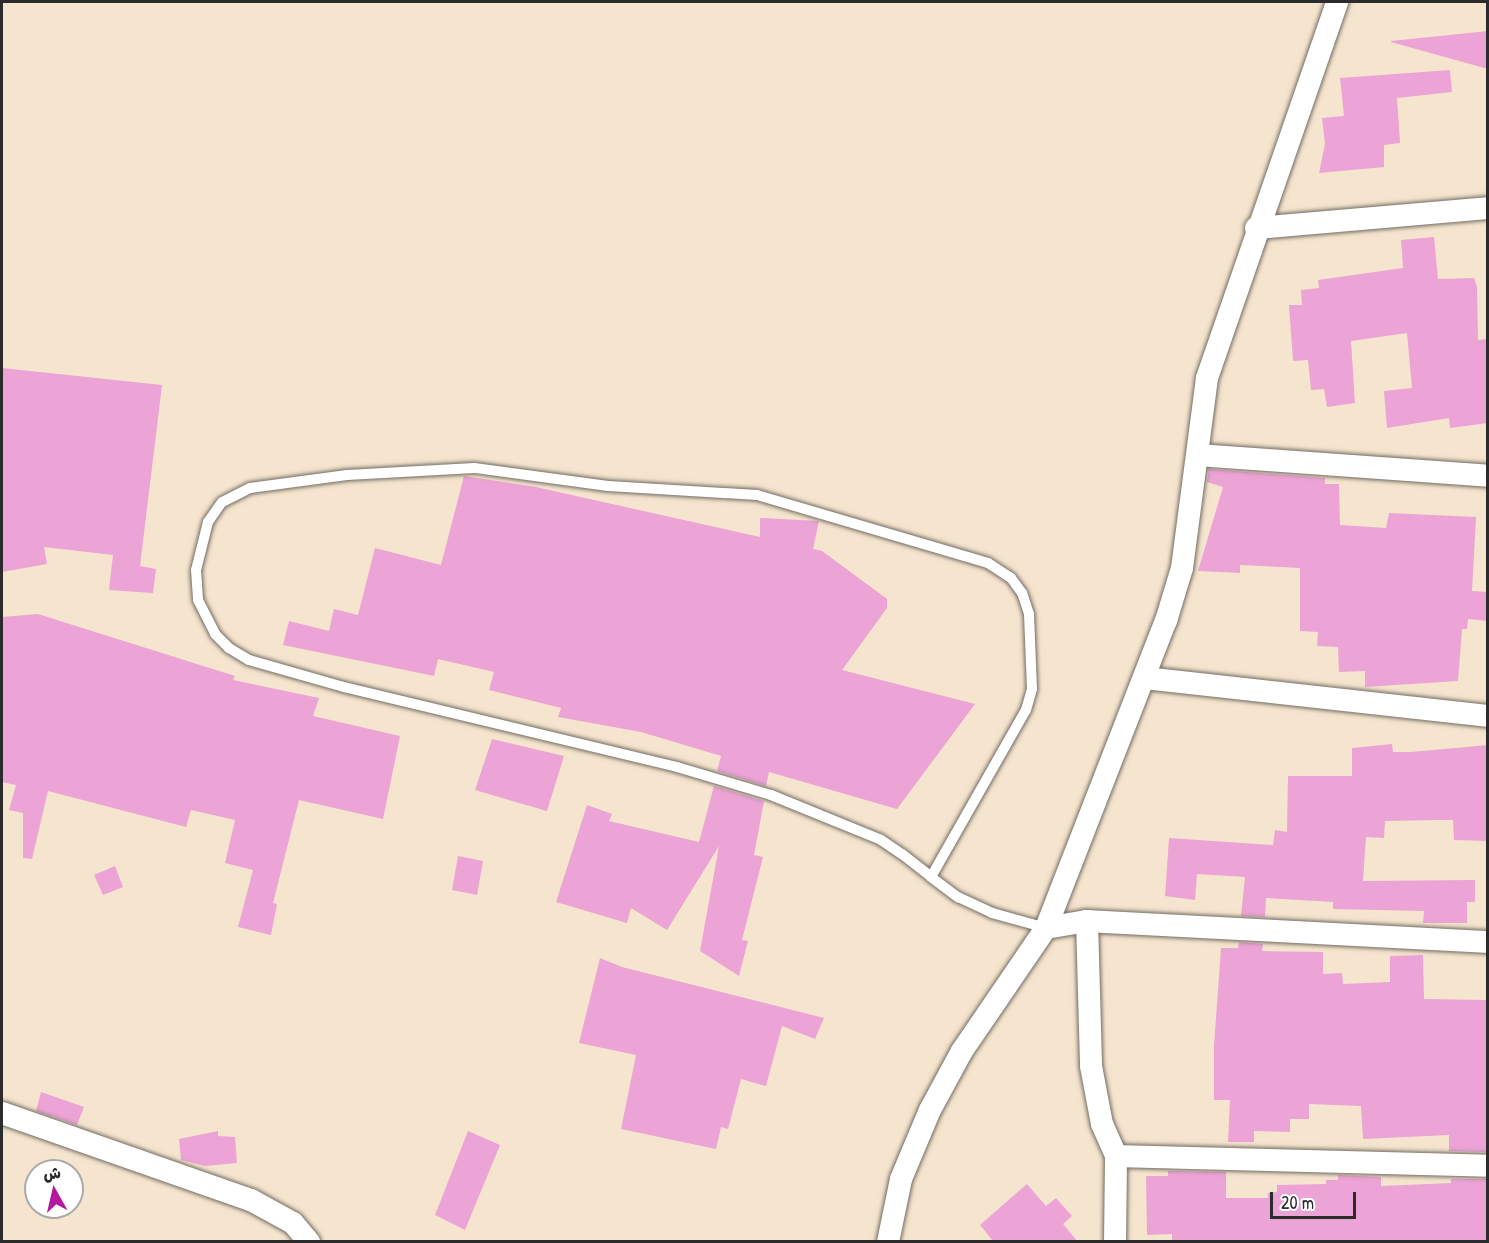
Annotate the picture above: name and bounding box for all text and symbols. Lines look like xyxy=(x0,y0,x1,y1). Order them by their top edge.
north arrow xyxy=(24,1159,84,1219)
text: ش xyxy=(42,1161,62,1185)
scale bar xyxy=(1273,1180,1358,1218)
text: 20 m xyxy=(1281,1190,1314,1215)

